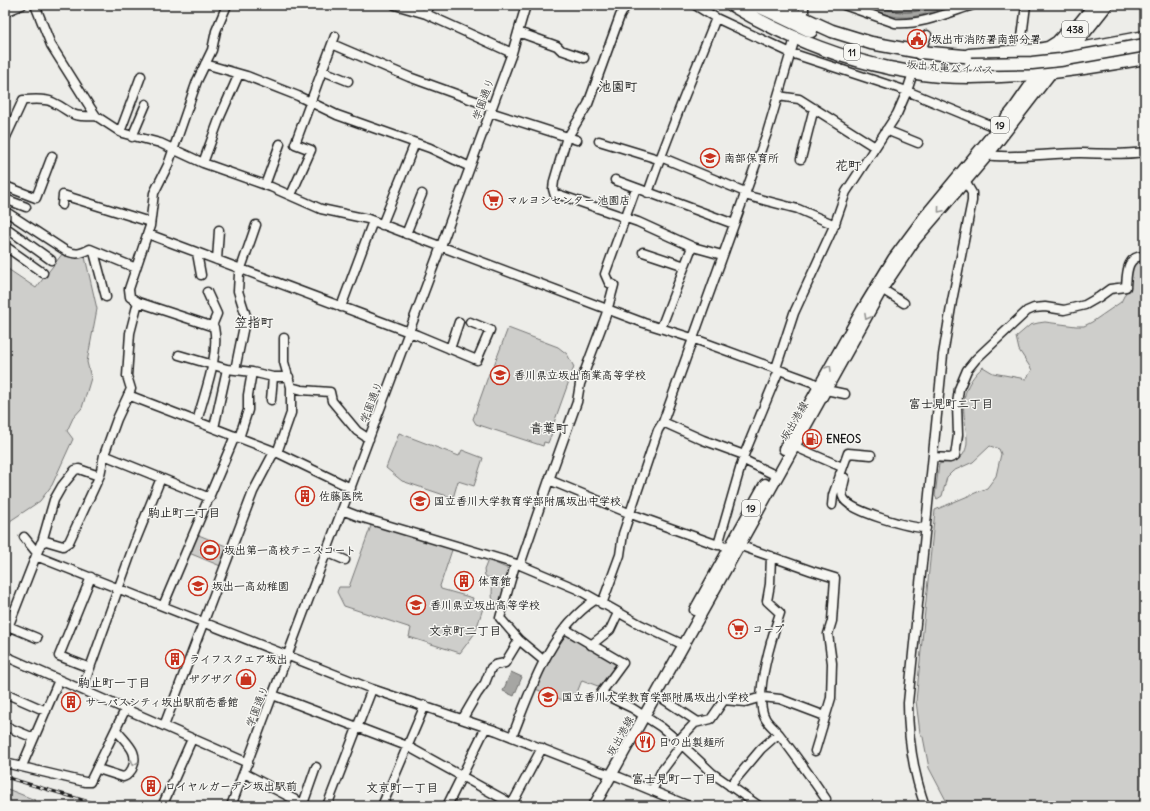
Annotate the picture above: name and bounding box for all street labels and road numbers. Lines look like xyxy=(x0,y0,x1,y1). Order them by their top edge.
road number: 438 xyxy=(1062,21,1088,37)
road number: 11 xyxy=(844,44,860,60)
street label: 坂出丸亀バイパス xyxy=(906,57,994,77)
street label: 学園通り xyxy=(469,76,497,122)
road number: 19 xyxy=(991,117,1009,133)
street label: 学園通り xyxy=(357,379,385,425)
street label: 坂出港線 xyxy=(777,398,811,444)
road number: 19 xyxy=(742,500,760,516)
street label: 学園通り xyxy=(243,683,271,729)
street label: 坂出港線 xyxy=(603,713,637,759)

